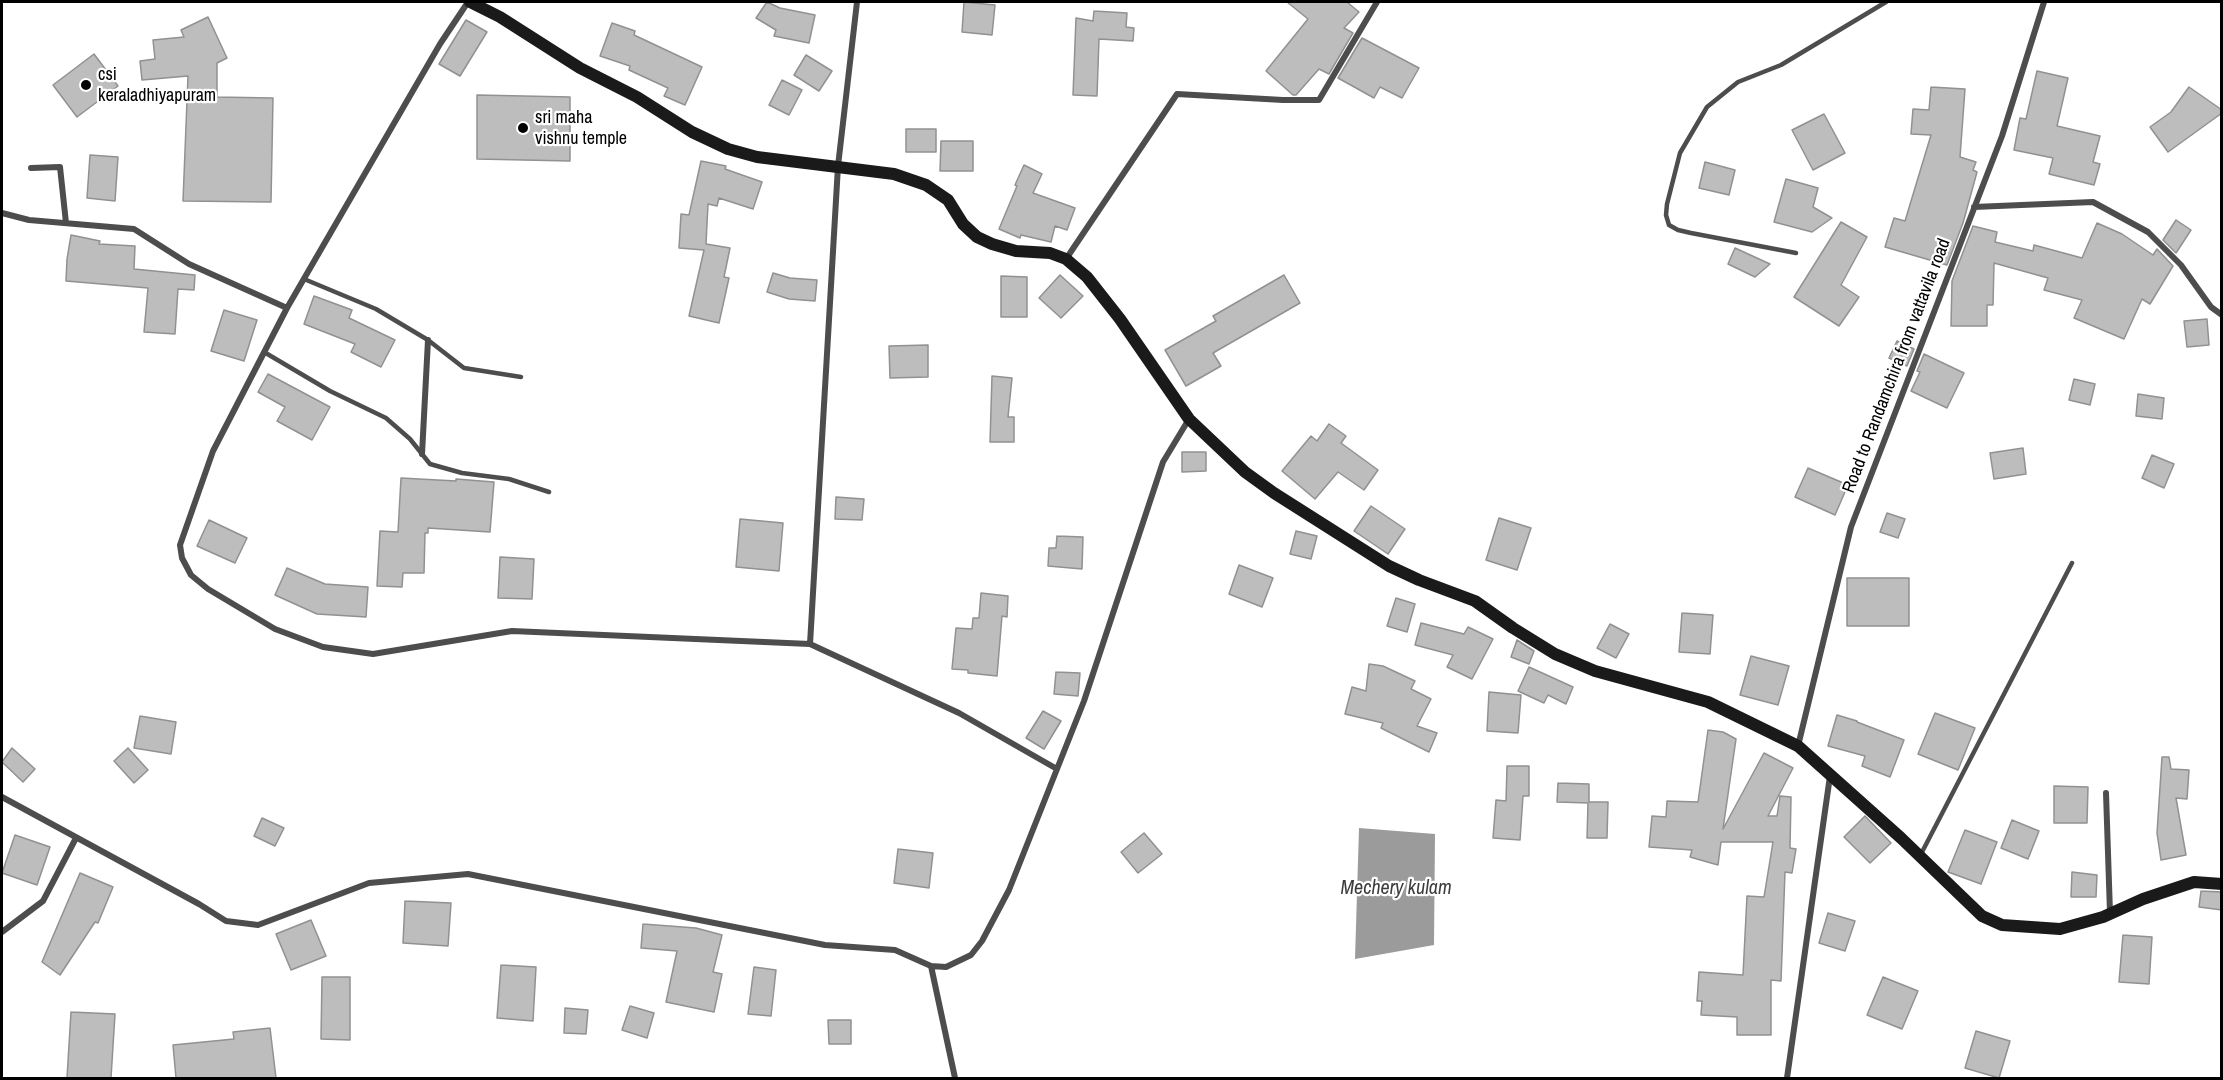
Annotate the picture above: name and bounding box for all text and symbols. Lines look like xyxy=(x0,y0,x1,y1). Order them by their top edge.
place label: csi keraladhiyapuram xyxy=(98,64,216,106)
marker: csi keraladhiyapuram xyxy=(79,78,93,92)
place label: sri maha vishnu temple xyxy=(535,107,627,150)
marker: sri maha vishnu temple xyxy=(516,121,530,135)
street label: Road to Randamchira from vattavila road xyxy=(1838,236,1956,496)
water label: Mechery kulam xyxy=(1340,877,1452,901)

